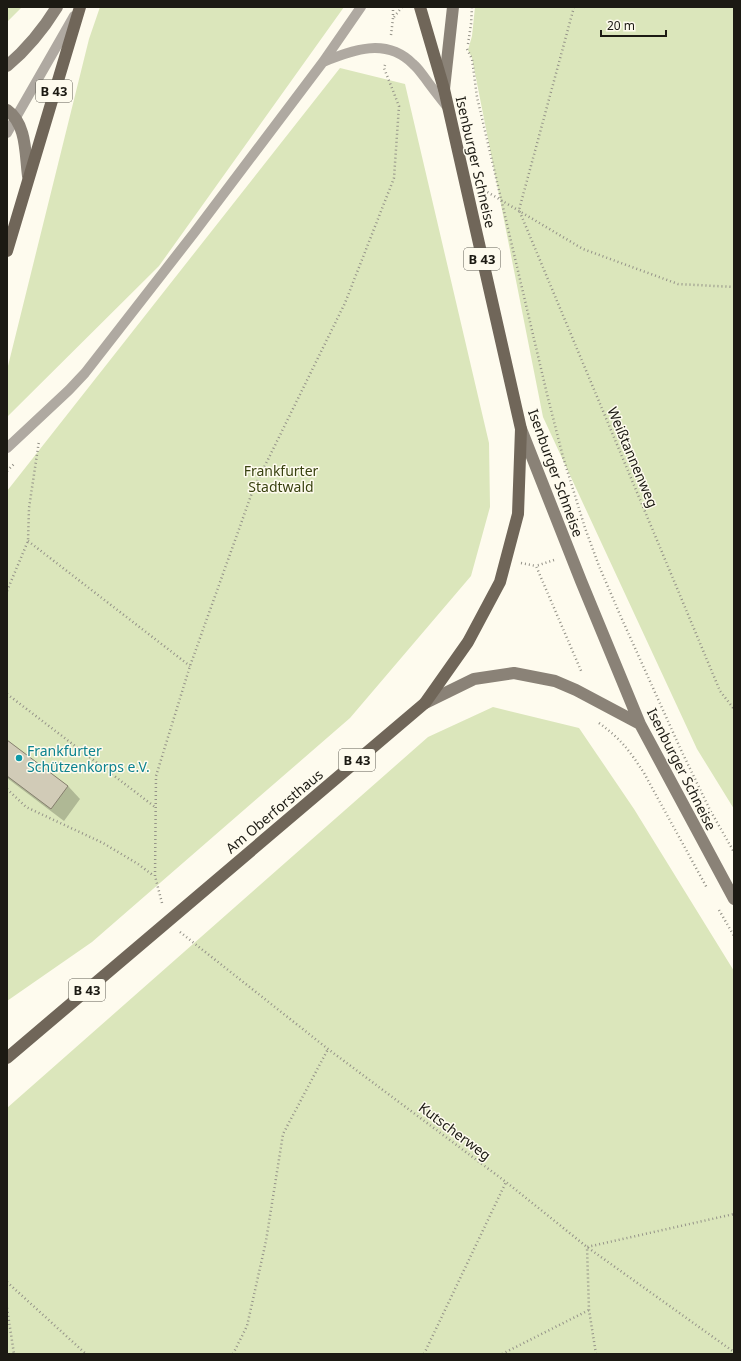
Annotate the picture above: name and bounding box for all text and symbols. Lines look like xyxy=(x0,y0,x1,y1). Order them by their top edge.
scale bar xyxy=(601,12,666,38)
text: 20 m xyxy=(607,17,635,34)
road number: B 43 xyxy=(36,80,72,102)
street label: Isenburger Schneise xyxy=(452,94,500,230)
road number: B 43 xyxy=(464,248,500,270)
street label: Weißtannenweg xyxy=(603,404,663,510)
street label: Isenburger Schneise xyxy=(524,406,588,540)
park label: Frankfurter Stadtwald xyxy=(244,461,319,496)
street label: Isenburger Schneise xyxy=(643,705,721,833)
place label: Frankfurter Schützenkorps e.V. xyxy=(27,741,150,776)
road number: B 43 xyxy=(339,749,375,771)
marker: Frankfurter Schützenkorps e.V. xyxy=(14,753,24,763)
street label: Am Oberforsthaus xyxy=(221,764,327,857)
road number: B 43 xyxy=(69,979,105,1001)
street label: Kutscherweg xyxy=(415,1098,495,1164)

